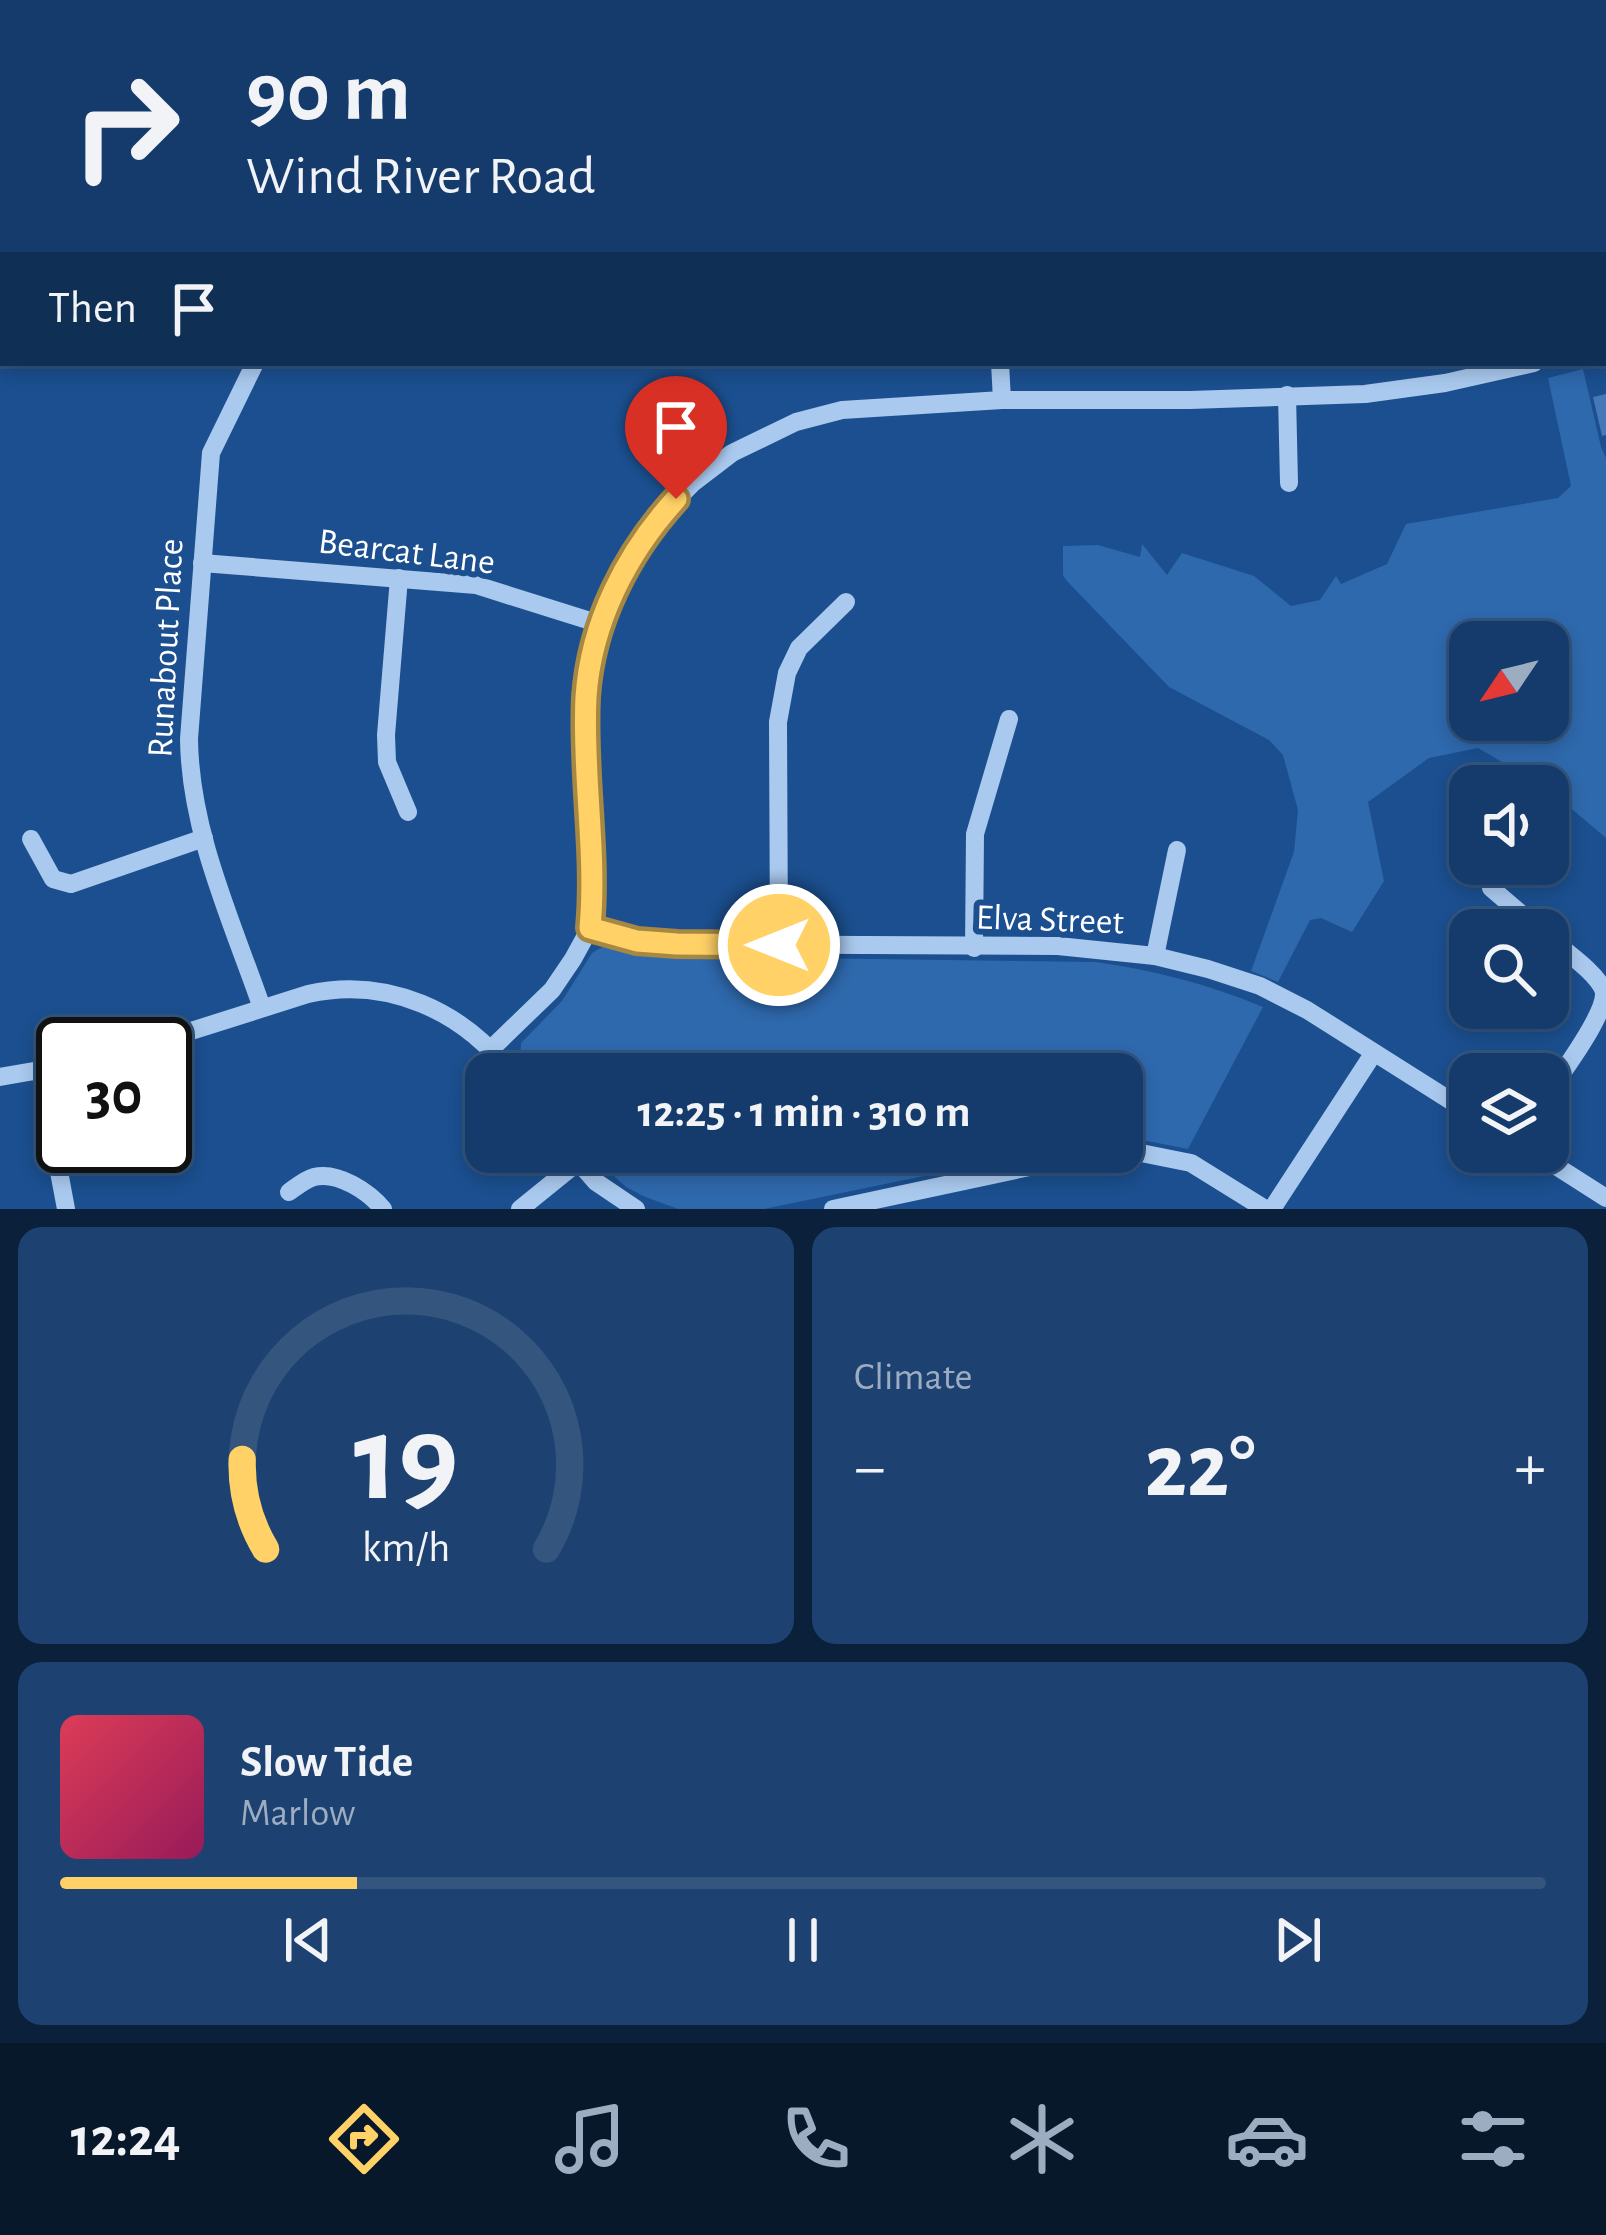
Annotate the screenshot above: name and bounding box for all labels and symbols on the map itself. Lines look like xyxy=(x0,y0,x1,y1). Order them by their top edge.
pin xyxy=(625,376,727,499)
street label: Bearcat Lane xyxy=(317,523,497,581)
street label: Runabout Place xyxy=(142,538,190,758)
north arrow xyxy=(1449,621,1569,741)
position arrow xyxy=(716,882,842,1008)
street label: Elva Street xyxy=(975,899,1125,941)
speed limit sign: 30 xyxy=(36,1017,192,1173)

